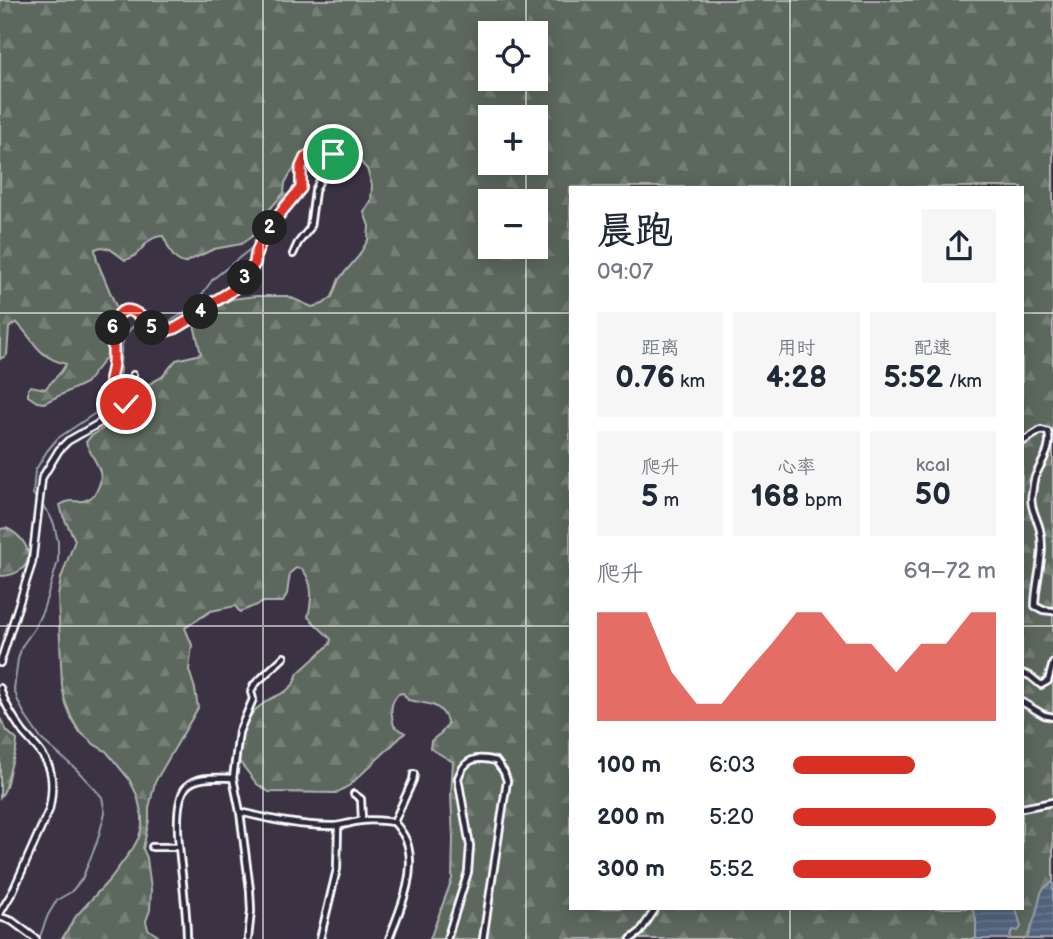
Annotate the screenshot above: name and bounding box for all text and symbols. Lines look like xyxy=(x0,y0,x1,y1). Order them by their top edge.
map controls xyxy=(478,21,548,259)
button: locate xyxy=(478,21,548,91)
button: + xyxy=(478,105,548,175)
pin xyxy=(303,124,363,184)
icon: arrive xyxy=(314,135,352,173)
button: − xyxy=(478,189,548,259)
text: 晨跑 xyxy=(597,209,673,254)
button: share xyxy=(922,209,996,283)
pin: 2 xyxy=(252,210,288,246)
text: 2 xyxy=(264,216,275,239)
text: 09:07 xyxy=(597,258,653,286)
pin: 3 xyxy=(228,260,262,296)
text: 3 xyxy=(239,266,250,289)
pin: 4 xyxy=(184,294,218,330)
text: 4 xyxy=(195,300,206,323)
pin: 6 xyxy=(96,310,130,346)
pin: 5 xyxy=(134,310,170,346)
text: 6 xyxy=(107,316,118,339)
text: 5 xyxy=(146,316,157,339)
text: 距离 xyxy=(641,337,679,360)
text: 用时 xyxy=(777,337,816,360)
text: 配速 xyxy=(914,337,952,360)
text: 0.76 xyxy=(615,360,675,396)
text: 4:28 xyxy=(766,360,827,396)
text: 5:52 xyxy=(884,360,943,396)
text: km xyxy=(675,370,705,393)
text: /km xyxy=(943,370,982,393)
pin xyxy=(96,374,156,434)
icon: check xyxy=(107,385,145,423)
text: kcal xyxy=(916,454,950,477)
text: 爬升 xyxy=(641,456,679,479)
text: 心率 xyxy=(777,456,816,479)
text: 50 xyxy=(915,477,951,513)
text: 5 xyxy=(641,479,658,515)
text: 168 xyxy=(751,479,800,515)
text: m xyxy=(658,489,679,512)
text: bpm xyxy=(800,489,842,512)
text: 69–72 m xyxy=(903,557,996,585)
text: 爬升 xyxy=(597,560,643,588)
text: 100 m xyxy=(597,751,661,779)
text: 6:03 xyxy=(709,751,755,779)
text: 200 m xyxy=(597,803,665,831)
text: 5:20 xyxy=(709,803,754,831)
text: 300 m xyxy=(597,855,665,883)
text: 5:52 xyxy=(709,855,754,883)

